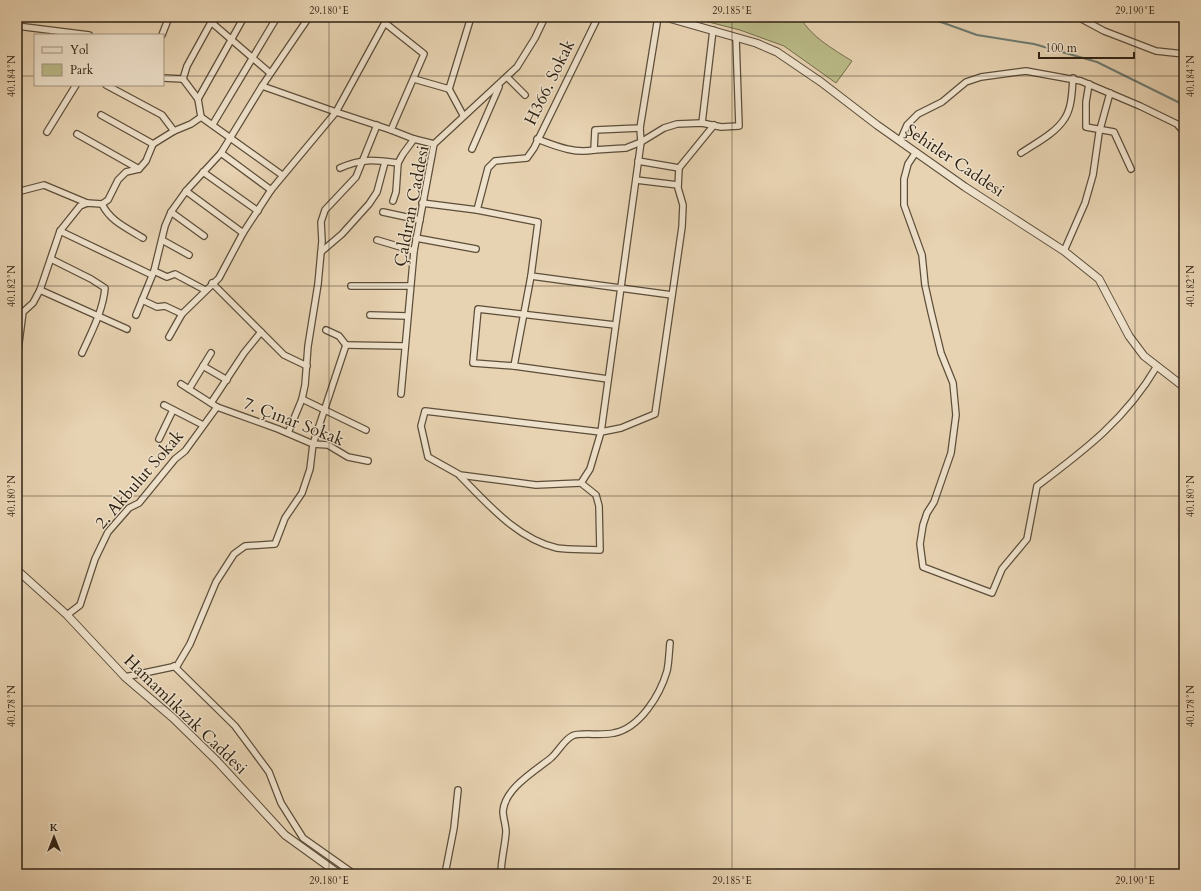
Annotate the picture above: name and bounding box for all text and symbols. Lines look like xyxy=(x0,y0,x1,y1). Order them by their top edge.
text: 29.180°E xyxy=(309,4,349,18)
text: 29.185°E xyxy=(712,4,752,18)
text: 29.190°E xyxy=(1115,4,1155,18)
legend xyxy=(34,34,164,86)
scale bar xyxy=(1039,34,1134,60)
street label: H366. Sokak xyxy=(519,35,580,129)
text: 100 m xyxy=(1045,40,1078,56)
text: Yol xyxy=(70,42,89,58)
text: 40.184°N xyxy=(5,55,19,97)
text: 40.184°N xyxy=(1184,55,1198,97)
text: Park xyxy=(70,62,94,78)
street label: Şehitler Caddesi xyxy=(901,119,1009,202)
street label: Çaldıran Caddesi xyxy=(388,143,435,269)
text: 40.182°N xyxy=(5,265,19,307)
text: 40.182°N xyxy=(1184,265,1198,307)
street label: 7. Çınar Sokak xyxy=(240,392,348,452)
street label: 2. Akbulut Sokak xyxy=(90,424,189,534)
text: 40.180°N xyxy=(5,475,19,517)
text: 40.180°N xyxy=(1184,475,1198,517)
street label: Hamamlıkızık Caddesi xyxy=(119,649,253,780)
text: 40.178°N xyxy=(5,685,19,727)
text: 40.178°N xyxy=(1184,685,1198,727)
north arrow xyxy=(34,817,74,857)
text: K xyxy=(50,820,59,835)
text: 29.180°E xyxy=(309,874,349,888)
text: 29.185°E xyxy=(712,874,752,888)
text: 29.190°E xyxy=(1115,874,1155,888)

